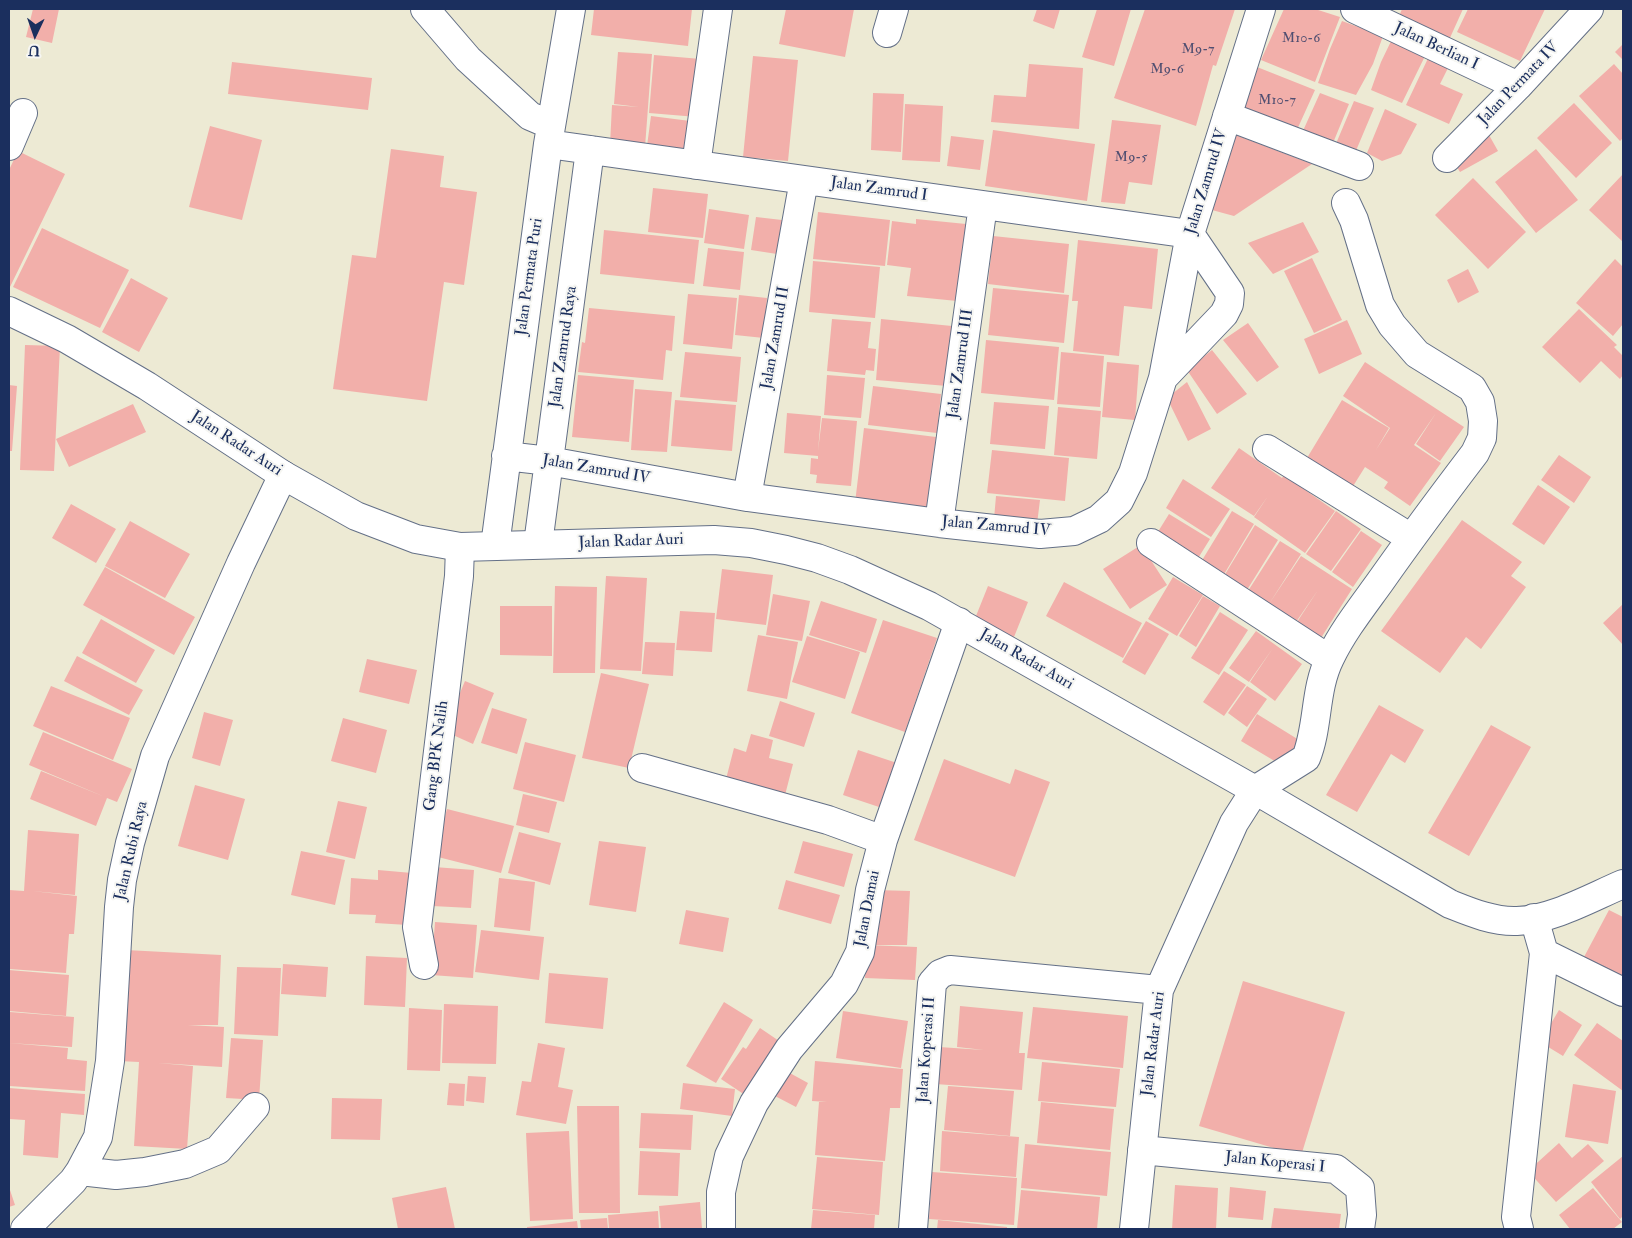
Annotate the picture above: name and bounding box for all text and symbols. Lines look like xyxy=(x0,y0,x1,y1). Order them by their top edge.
north arrow xyxy=(10,10,60,60)
street label: Jalan Berlian I xyxy=(1391,19,1481,75)
house number: M10-6 xyxy=(1282,31,1320,47)
street label: Jalan Permata IV xyxy=(1474,38,1564,130)
text: U xyxy=(28,42,41,59)
house number: M9-7 xyxy=(1181,42,1215,58)
house number: M9-6 xyxy=(1150,62,1184,78)
house number: M10-7 xyxy=(1258,93,1296,109)
street label: Jalan Zamrud IV xyxy=(1182,127,1232,237)
house number: M9-5 xyxy=(1115,150,1147,166)
street label: Jalan Zamrud I xyxy=(829,174,929,206)
street label: Jalan Permata Puri xyxy=(512,217,548,337)
street label: Jalan Zamrud Raya xyxy=(546,285,582,409)
street label: Jalan Zamrud II xyxy=(757,285,795,391)
street label: Jalan Zamrud III xyxy=(944,308,978,420)
street label: Jalan Radar Auri xyxy=(187,407,285,481)
street label: Jalan Zamrud IV xyxy=(541,451,651,489)
street label: Jalan Zamrud IV xyxy=(941,513,1051,541)
street label: Jalan Radar Auri xyxy=(578,531,684,553)
street label: Jalan Radar Auri xyxy=(976,625,1076,695)
street label: Gang BPK Nalih xyxy=(421,700,453,812)
street label: Jalan Rubi Raya xyxy=(111,799,153,903)
street label: Jalan Damai xyxy=(851,869,885,949)
street label: Jalan Radar Auri xyxy=(1138,991,1170,1097)
street label: Jalan Koperasi II xyxy=(914,996,940,1104)
street label: Jalan Koperasi I xyxy=(1224,1148,1326,1178)

